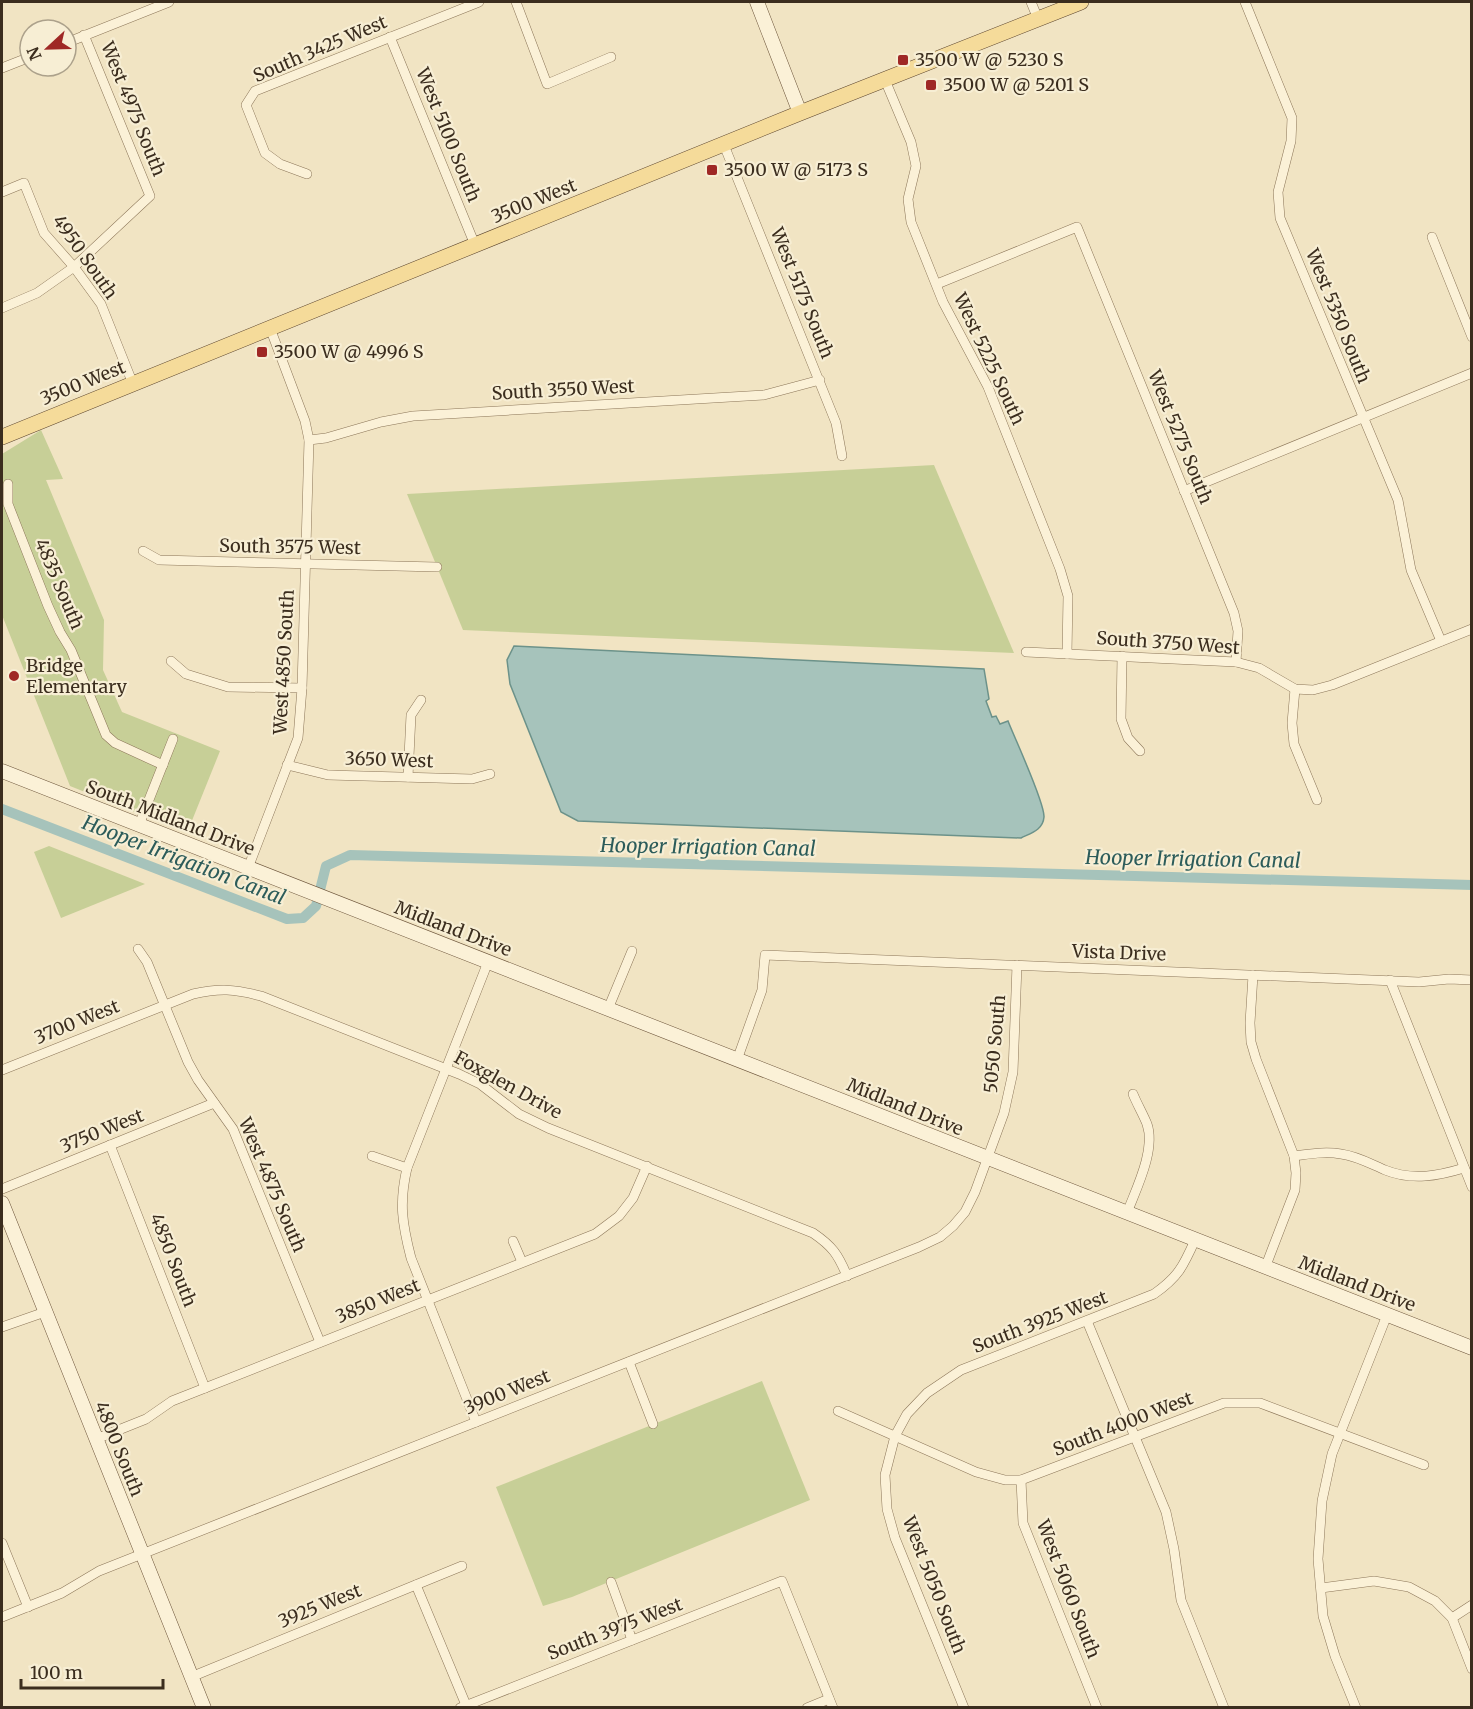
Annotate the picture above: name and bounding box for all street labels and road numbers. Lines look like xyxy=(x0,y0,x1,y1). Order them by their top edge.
street label: South 3425 West xyxy=(249,10,390,87)
street label: West 4975 South xyxy=(96,37,171,180)
street label: West 5100 South xyxy=(411,63,486,205)
street label: 3500 West xyxy=(488,173,580,228)
street label: 4950 South xyxy=(48,210,123,303)
street label: West 5175 South xyxy=(765,223,839,362)
street label: West 5350 South xyxy=(1301,244,1376,387)
street label: West 5225 South xyxy=(948,288,1030,429)
street label: 3500 West xyxy=(37,355,129,410)
street label: West 5275 South xyxy=(1143,366,1218,507)
street label: South 3550 West xyxy=(491,374,635,405)
street label: South 3575 West xyxy=(219,534,361,559)
street label: 4835 South xyxy=(30,535,89,633)
street label: West 4850 South xyxy=(268,589,299,736)
street label: South 3750 West xyxy=(1096,626,1240,659)
street label: 3650 West xyxy=(344,746,434,773)
street label: South Midland Drive xyxy=(82,775,258,860)
street label: Midland Drive xyxy=(391,896,515,961)
street label: Vista Drive xyxy=(1070,939,1167,966)
street label: 3700 West xyxy=(31,994,123,1049)
street label: 5050 South xyxy=(979,994,1010,1094)
street label: Foxglen Drive xyxy=(450,1046,566,1124)
street label: Midland Drive xyxy=(844,1073,967,1140)
street label: 3750 West xyxy=(57,1103,147,1158)
street label: West 4875 South xyxy=(233,1113,311,1256)
street label: 4850 South xyxy=(145,1210,202,1310)
street label: Midland Drive xyxy=(1295,1251,1419,1316)
street label: 3850 West xyxy=(332,1273,423,1328)
street label: South 3925 West xyxy=(969,1285,1111,1358)
street label: 3900 West xyxy=(460,1364,553,1419)
street label: South 4000 West xyxy=(1049,1386,1196,1461)
street label: 4800 South xyxy=(90,1398,149,1500)
street label: West 5050 South xyxy=(897,1512,971,1657)
street label: West 5060 South xyxy=(1031,1515,1105,1661)
street label: 3925 West xyxy=(275,1578,365,1633)
street label: South 3975 West xyxy=(544,1592,686,1665)

